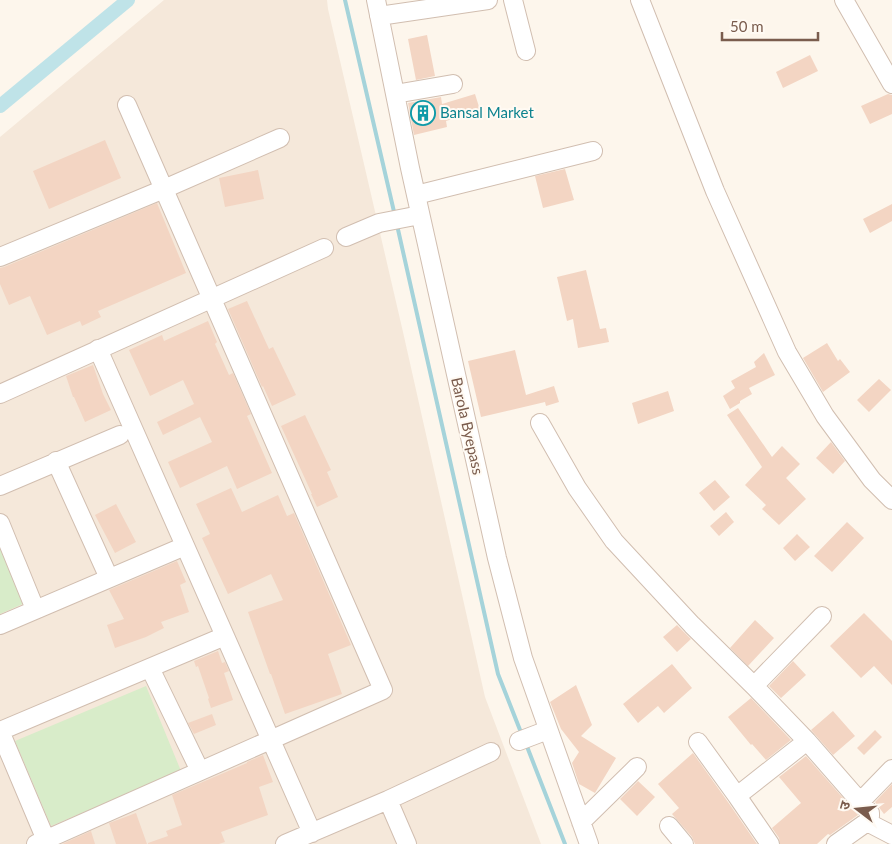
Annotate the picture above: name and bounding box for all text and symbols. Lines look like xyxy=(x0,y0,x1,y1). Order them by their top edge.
scale bar xyxy=(722,10,818,42)
text: 50 m xyxy=(730,17,764,35)
building icon: Bansal Market xyxy=(410,100,436,126)
place label: Bansal Market xyxy=(440,103,534,121)
street label: Barola Byepass xyxy=(448,375,488,476)
north arrow xyxy=(832,784,882,834)
text: उ xyxy=(835,798,854,812)

